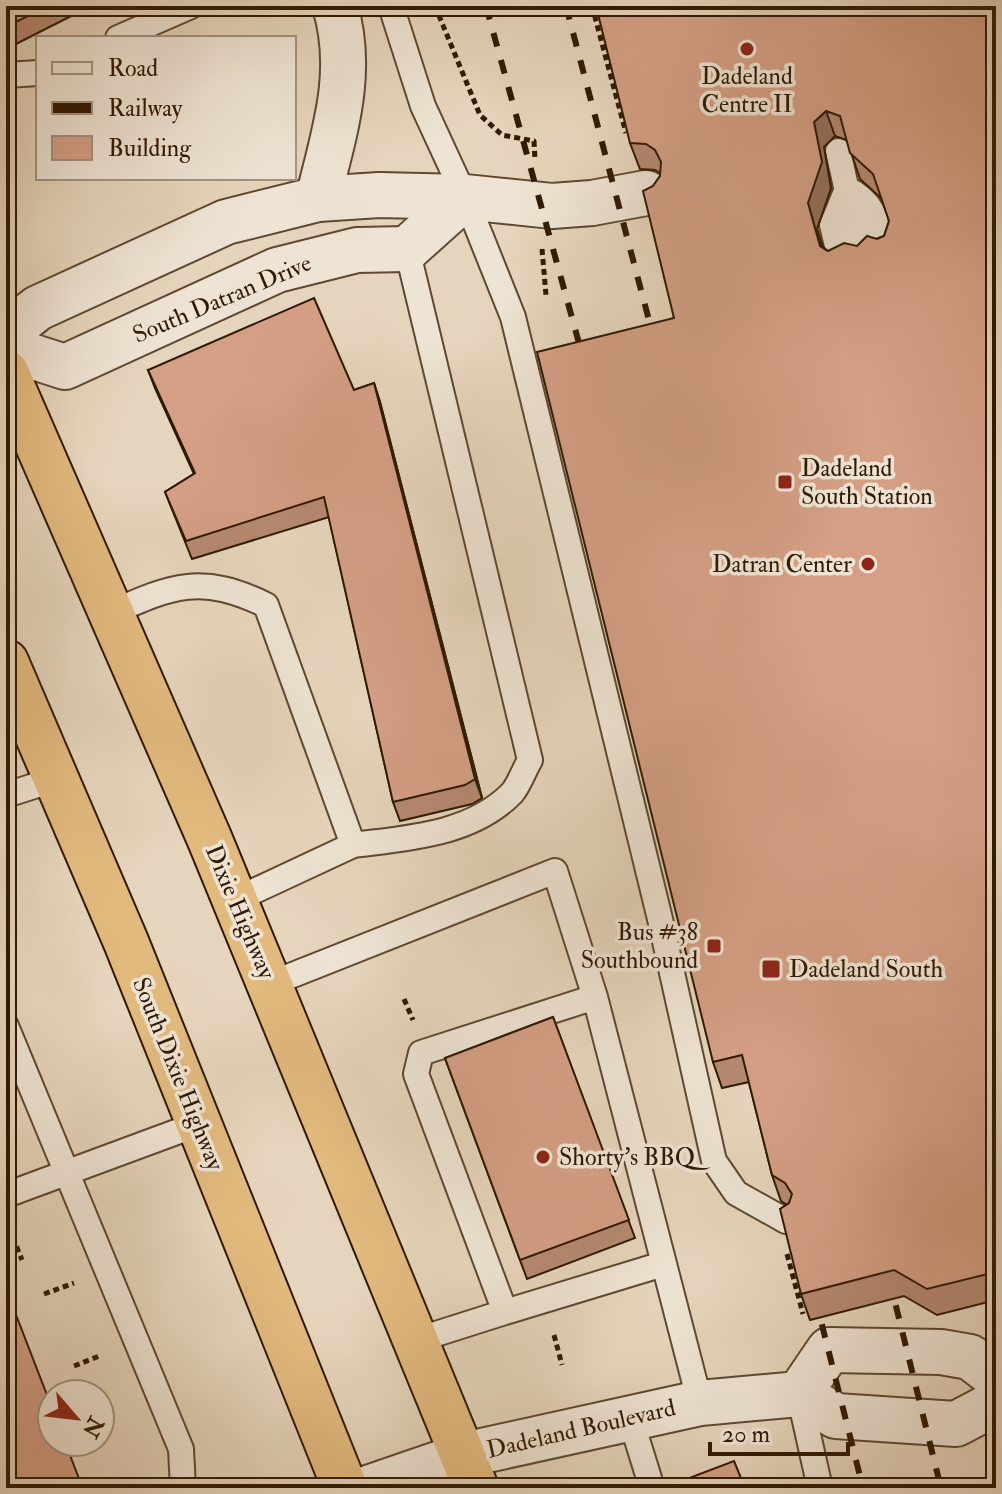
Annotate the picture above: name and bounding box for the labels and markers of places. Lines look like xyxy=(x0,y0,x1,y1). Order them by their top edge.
marker: Dadeland Centre II xyxy=(738,40,756,58)
place label: Dadeland Centre II xyxy=(701,61,793,120)
place label: Dadeland South Station xyxy=(801,453,933,512)
marker: Dadeland South Station xyxy=(776,473,794,491)
place label: Datran Center xyxy=(712,549,852,580)
marker: Datran Center xyxy=(859,555,877,573)
place label: Bus #38 Southbound xyxy=(581,917,698,976)
marker: Bus #38 Southbound xyxy=(705,937,723,955)
place label: Dadeland South xyxy=(789,954,943,985)
marker: Dadeland South xyxy=(760,958,782,980)
place label: Shorty's BBQ xyxy=(559,1142,711,1173)
marker: Shorty's BBQ xyxy=(534,1148,552,1166)

